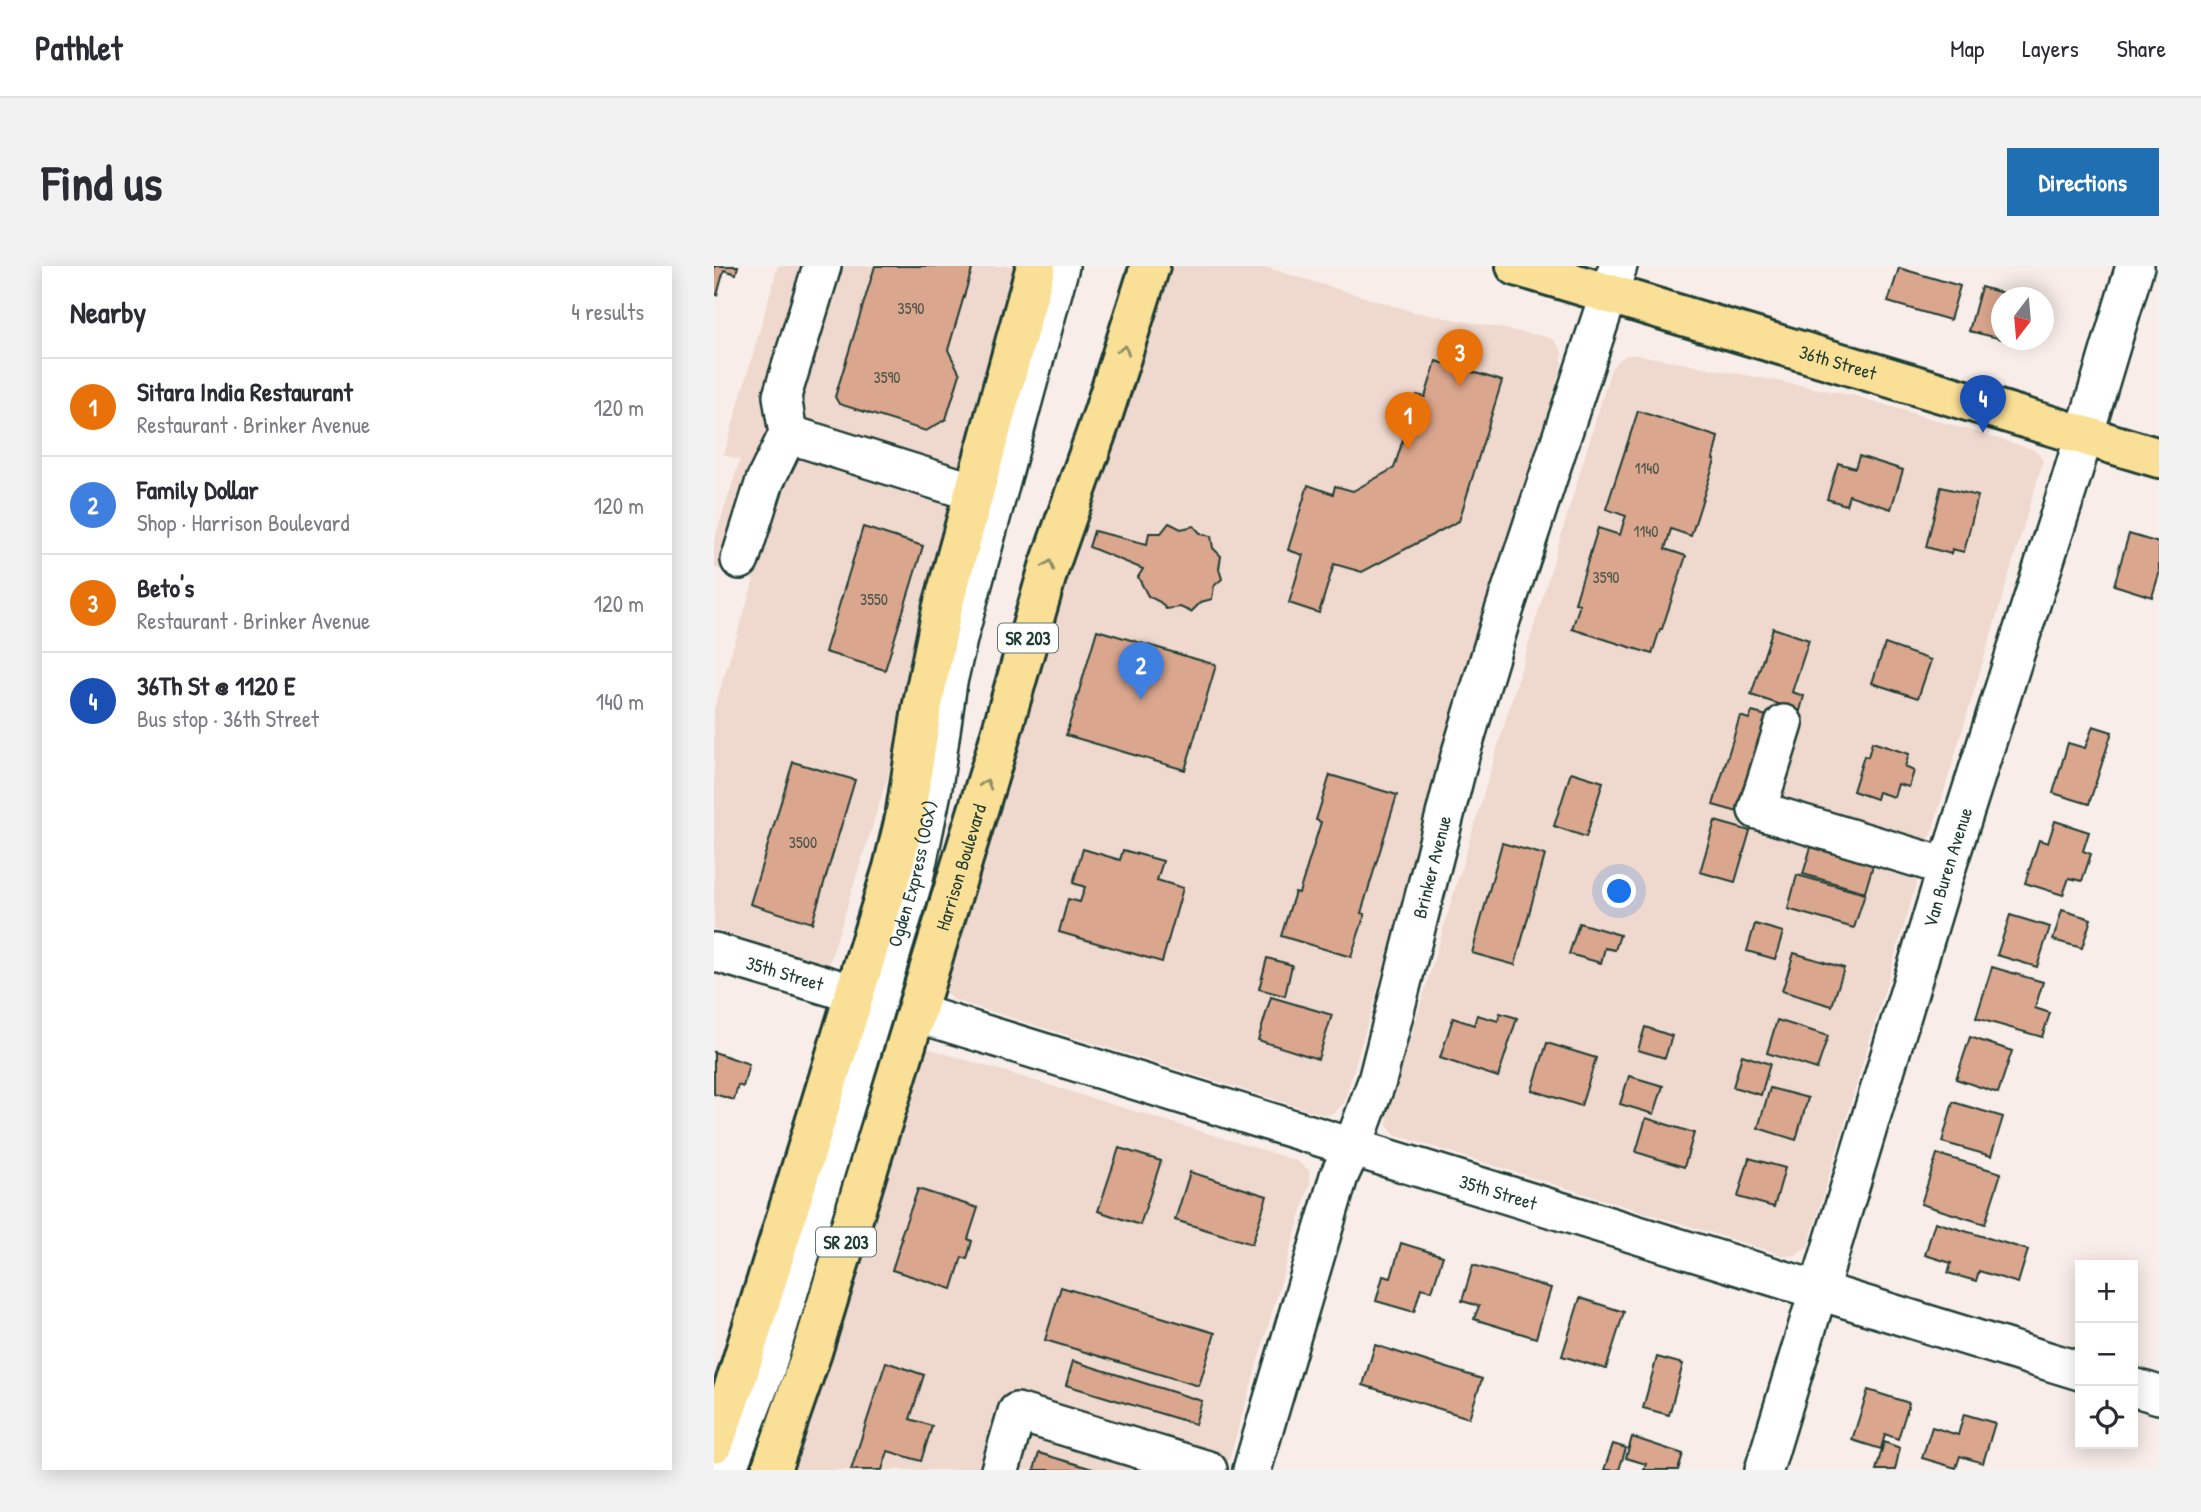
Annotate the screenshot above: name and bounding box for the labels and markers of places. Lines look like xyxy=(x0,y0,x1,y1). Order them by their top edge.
pin: 3 xyxy=(1437,329,1483,387)
pin: 4 xyxy=(1960,375,2006,433)
pin: 1 xyxy=(1385,392,1431,450)
pin: 2 xyxy=(1118,642,1164,700)

